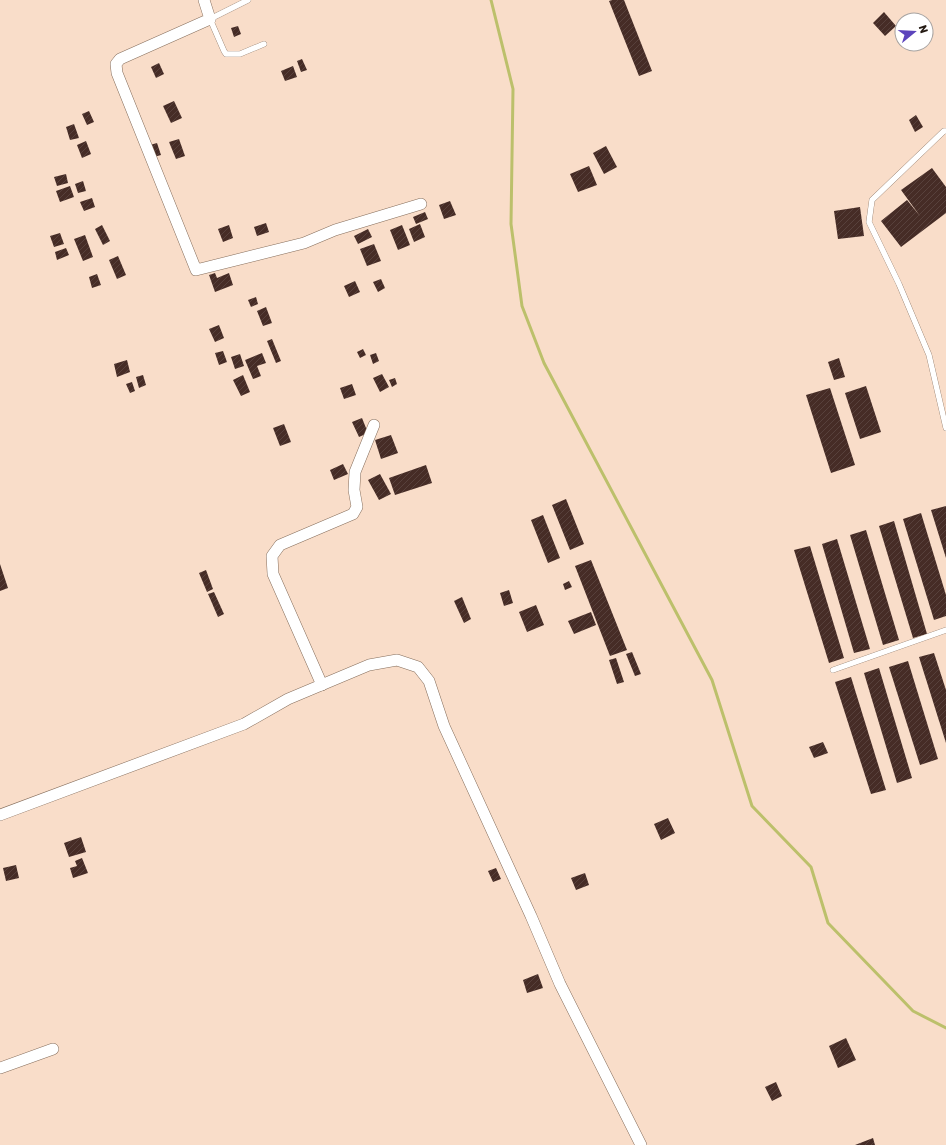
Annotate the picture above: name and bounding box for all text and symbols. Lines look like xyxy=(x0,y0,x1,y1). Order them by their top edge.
north arrow xyxy=(894,12,934,52)
text: N xyxy=(916,23,930,35)

